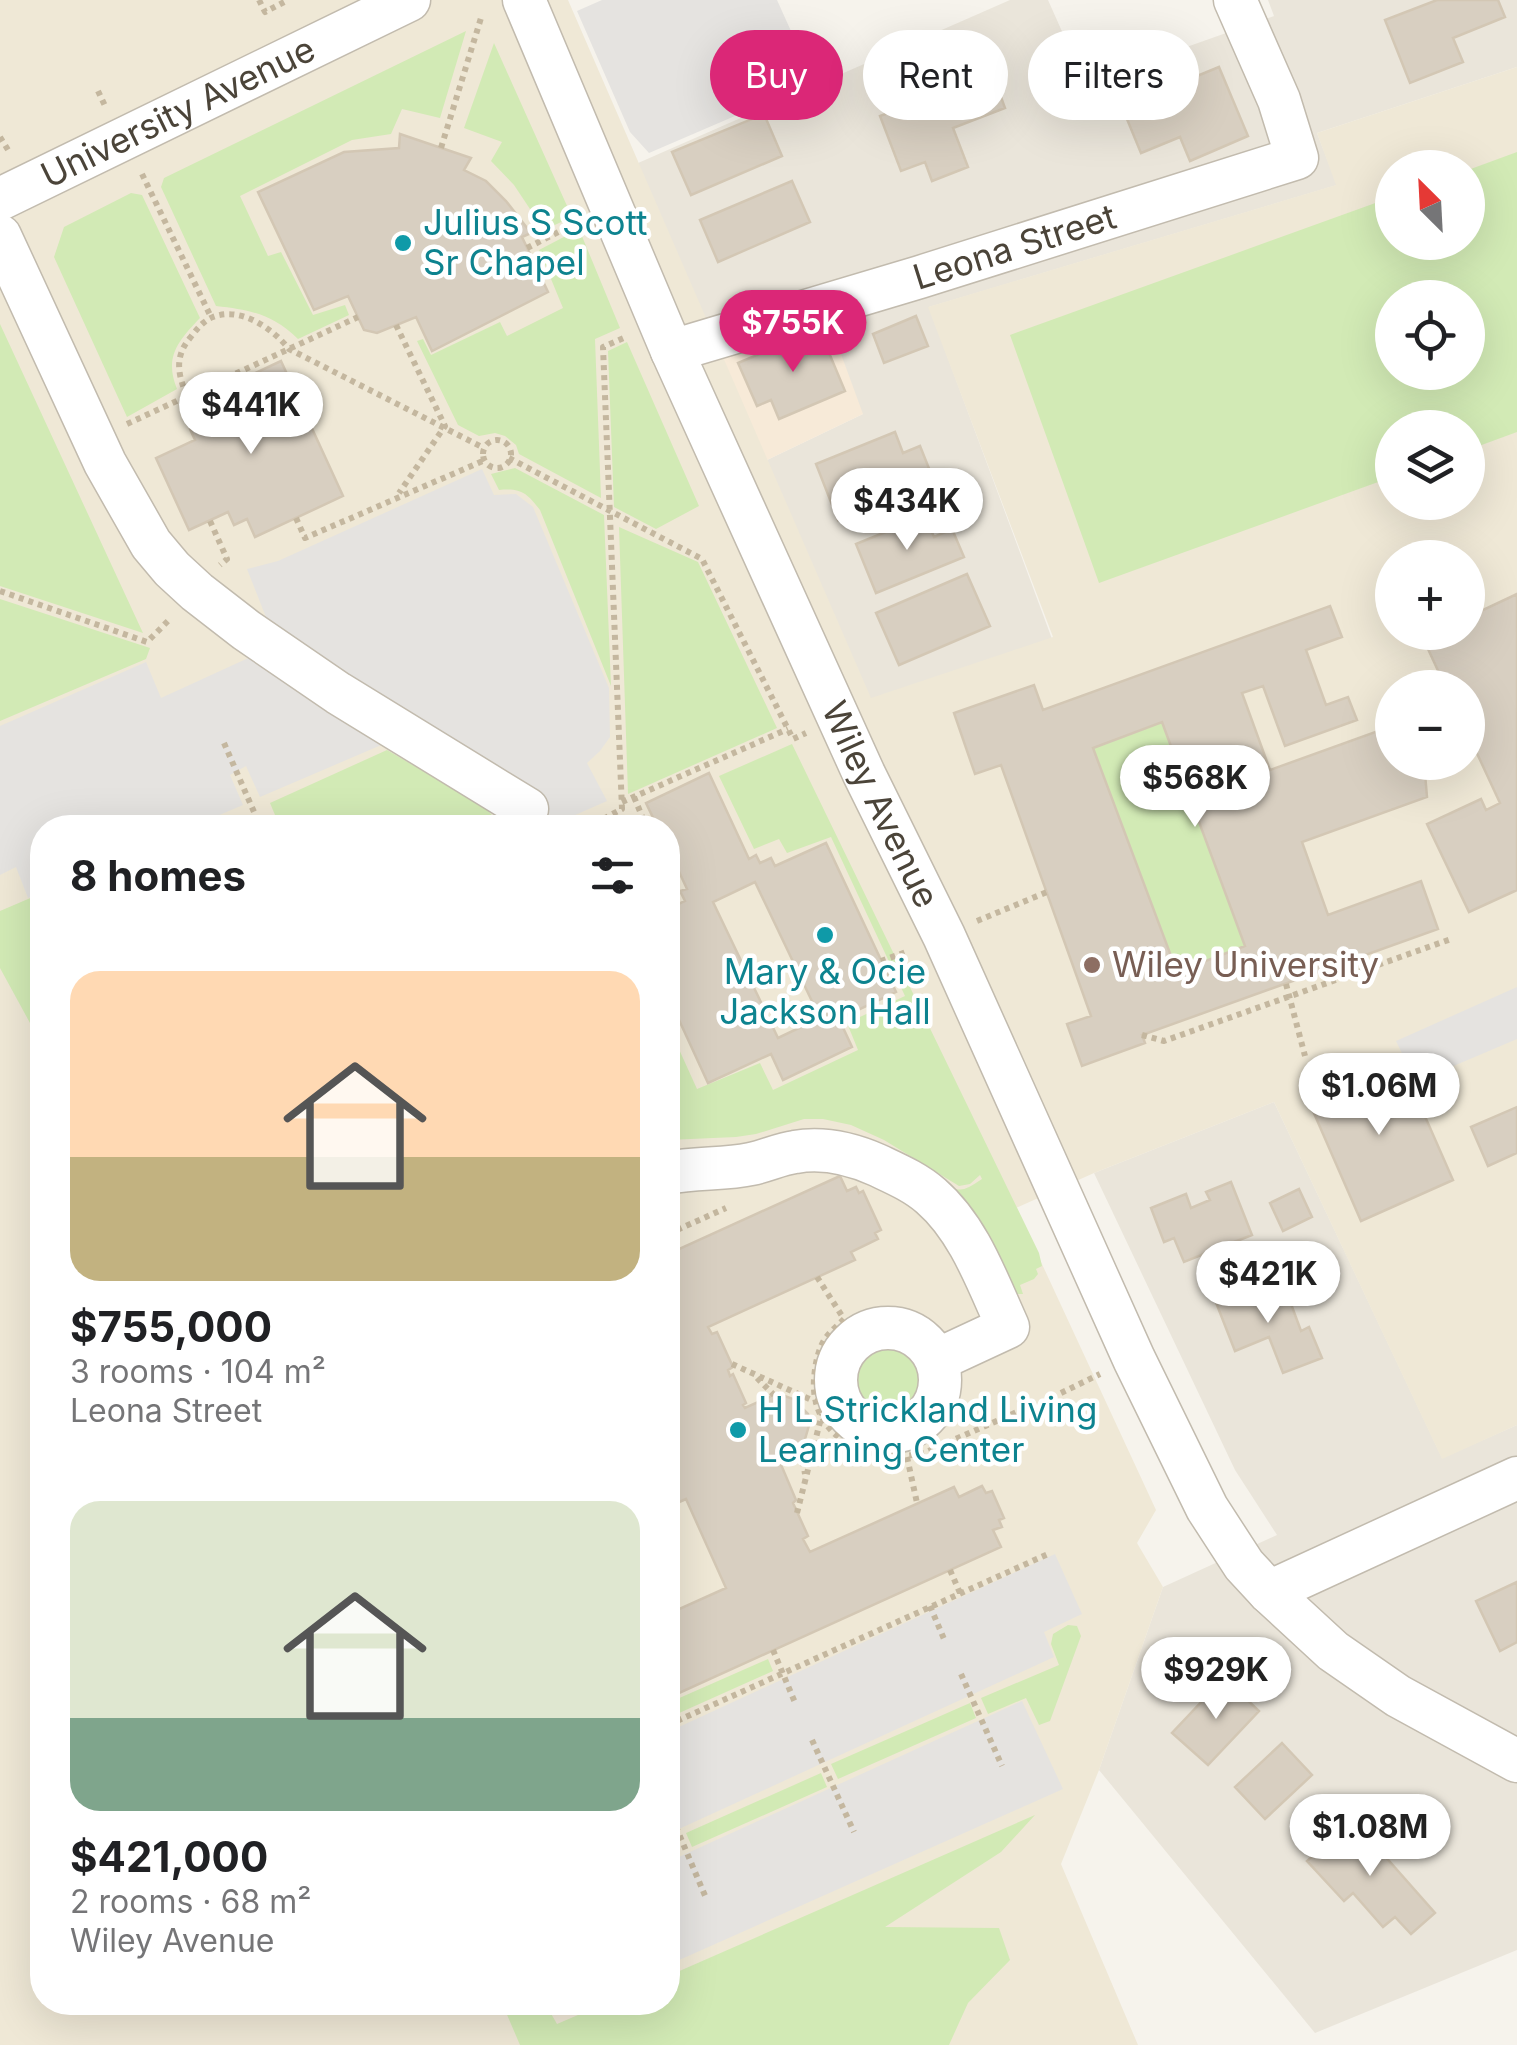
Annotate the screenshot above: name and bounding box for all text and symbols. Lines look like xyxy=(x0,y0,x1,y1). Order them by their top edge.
street label: University Avenue xyxy=(34,27,321,196)
chip: Buy xyxy=(710,30,843,120)
chip: Rent xyxy=(863,30,1008,120)
chip: Filters xyxy=(1028,30,1199,120)
north arrow xyxy=(1375,150,1485,260)
map controls xyxy=(1375,150,1485,780)
street label: Leona Street xyxy=(908,195,1121,298)
place label: Julius S Scott Sr Chapel xyxy=(423,201,647,283)
marker: Julius S Scott Sr Chapel xyxy=(392,232,414,254)
button: locate xyxy=(1375,280,1485,390)
pin: $755K xyxy=(723,290,863,375)
text: $755K xyxy=(741,303,845,342)
pin: $441K xyxy=(181,372,321,457)
text: $441K xyxy=(201,385,301,424)
button: layers xyxy=(1375,410,1485,520)
pin: $434K xyxy=(837,468,977,553)
text: $434K xyxy=(853,481,961,520)
button: + xyxy=(1375,540,1485,650)
button: − xyxy=(1375,670,1485,780)
street label: Wiley Avenue xyxy=(814,695,949,914)
pin: $568K xyxy=(1125,745,1265,830)
text: $568K xyxy=(1142,758,1248,797)
icon: filters xyxy=(585,848,640,903)
text: 8 homes xyxy=(70,850,246,901)
marker: Mary & Ocie Jackson Hall xyxy=(814,924,836,946)
place label: Wiley University xyxy=(1112,943,1379,985)
place label: Mary & Ocie Jackson Hall xyxy=(719,950,931,1032)
marker: Wiley University xyxy=(1081,954,1103,976)
icon: home xyxy=(265,1036,445,1216)
pin: $1.06M xyxy=(1298,1053,1460,1138)
text: $1.06M xyxy=(1321,1066,1437,1105)
pin: $421K xyxy=(1198,1241,1338,1326)
text: $421K xyxy=(1218,1254,1318,1293)
text: $755,000 xyxy=(70,1301,272,1352)
text: 3 rooms · 104 m² xyxy=(70,1352,326,1391)
place label: H L Strickland Living Learning Center xyxy=(758,1388,1097,1470)
text: Leona Street xyxy=(70,1391,262,1430)
marker: H L Strickland Living Learning Center xyxy=(727,1419,749,1441)
icon: home xyxy=(265,1566,445,1746)
pin: $929K xyxy=(1146,1637,1286,1722)
text: $929K xyxy=(1163,1650,1269,1689)
pin: $1.08M xyxy=(1289,1794,1451,1879)
text: $1.08M xyxy=(1312,1807,1428,1846)
text: $421,000 xyxy=(70,1831,268,1882)
text: 2 rooms · 68 m² xyxy=(70,1882,311,1921)
text: Wiley Avenue xyxy=(70,1921,274,1960)

